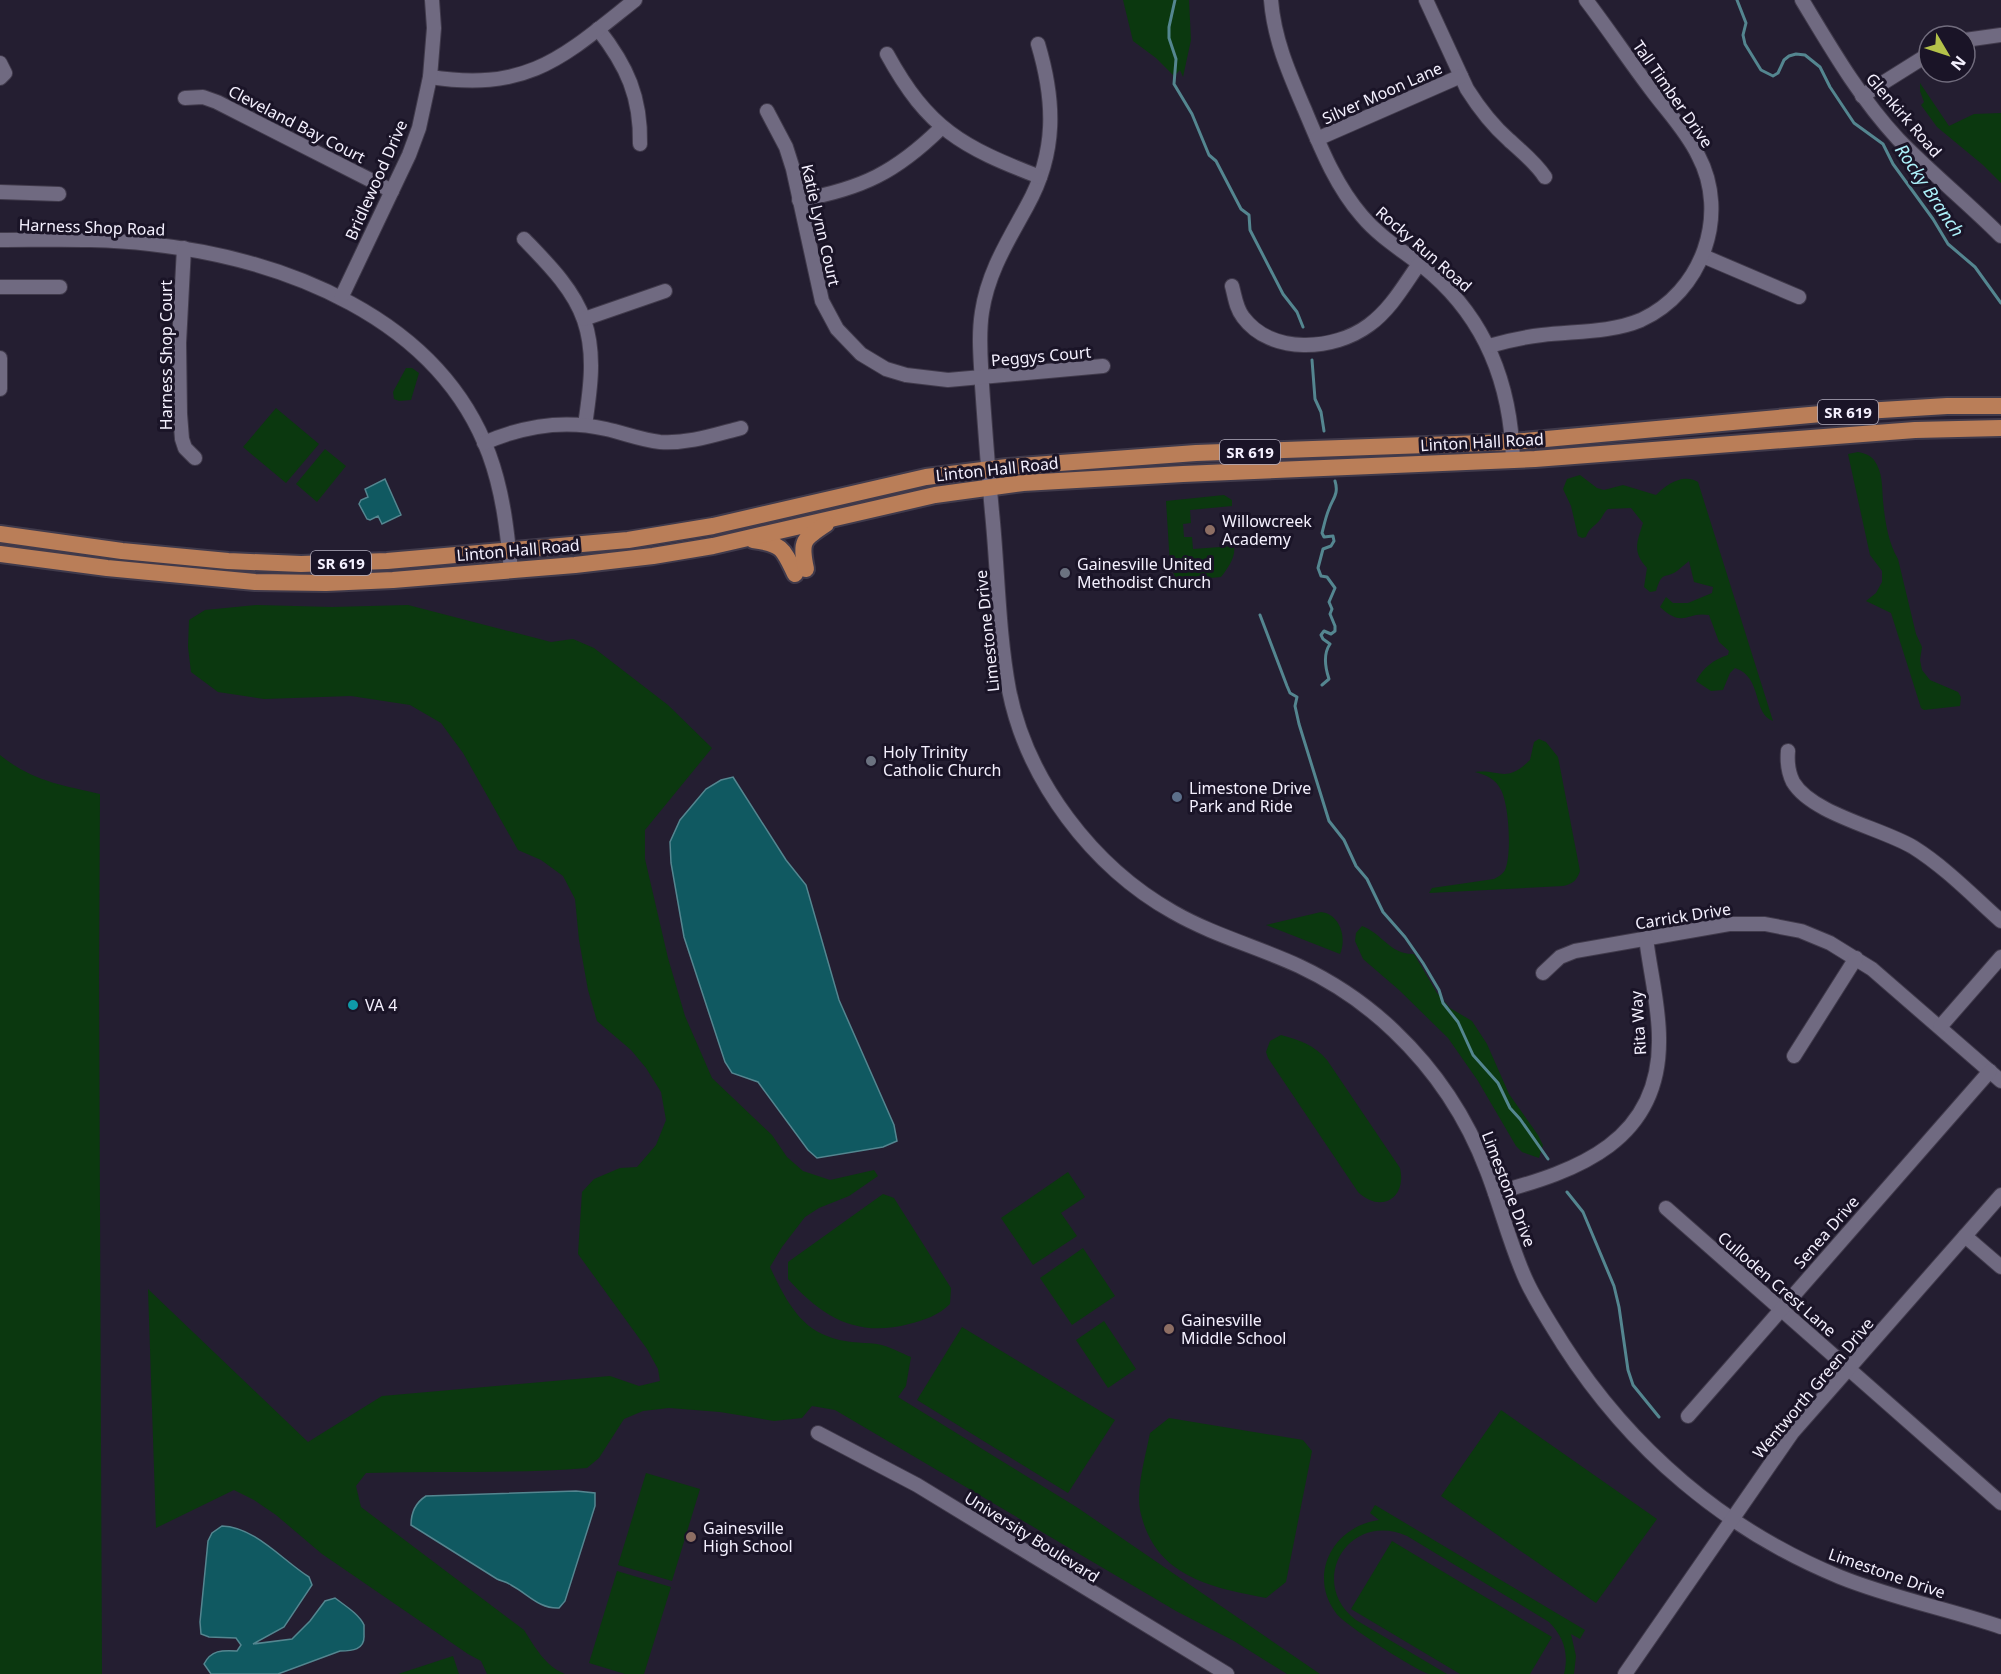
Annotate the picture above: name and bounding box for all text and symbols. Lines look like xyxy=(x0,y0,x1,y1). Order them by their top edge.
north arrow xyxy=(1917,24,1977,84)
street label: Tall Timber Drive xyxy=(1628,36,1718,152)
text: N xyxy=(1946,51,1971,75)
street label: Silver Moon Lane xyxy=(1319,57,1445,129)
street label: Glenkirk Road xyxy=(1861,68,1947,162)
street label: Cleveland Bay Court xyxy=(225,80,369,168)
street label: Bridlewood Drive xyxy=(340,116,412,244)
water label: Rocky Branch xyxy=(1890,139,1970,241)
street label: Katie Lynn Court xyxy=(796,162,846,288)
street label: Rocky Run Road xyxy=(1371,201,1477,297)
street label: Harness Shop Road xyxy=(18,213,166,241)
street label: Harness Shop Court xyxy=(155,280,177,430)
street label: Peggys Court xyxy=(990,341,1092,371)
road number: SR 619 xyxy=(1818,400,1878,424)
street label: Linton Hall Road xyxy=(1420,428,1544,456)
road number: SR 619 xyxy=(1220,440,1280,464)
street label: Linton Hall Road xyxy=(934,452,1060,486)
place label: Willowcreek Academy xyxy=(1222,510,1312,550)
marker: Willowcreek Academy xyxy=(1203,523,1217,537)
street label: Linton Hall Road xyxy=(455,534,581,566)
road number: SR 619 xyxy=(311,551,371,575)
place label: Gainesville United Methodist Church xyxy=(1077,553,1212,593)
marker: Gainesville United Methodist Church xyxy=(1058,566,1072,580)
street label: Limestone Drive xyxy=(970,569,1004,693)
place label: Holy Trinity Catholic Church xyxy=(883,741,1001,781)
marker: Holy Trinity Catholic Church xyxy=(864,754,878,768)
place label: Limestone Drive Park and Ride xyxy=(1189,777,1311,817)
marker: Limestone Drive Park and Ride xyxy=(1170,790,1184,804)
street label: Carrick Drive xyxy=(1634,898,1732,934)
street label: Rita Way xyxy=(1625,989,1651,1056)
place label: VA 4 xyxy=(365,994,398,1016)
marker: VA 4 xyxy=(346,998,360,1012)
street label: Limestone Drive xyxy=(1477,1128,1541,1250)
street label: Senea Drive xyxy=(1788,1191,1864,1273)
street label: Culloden Crest Lane xyxy=(1713,1226,1841,1342)
place label: Gainesville Middle School xyxy=(1181,1309,1286,1349)
street label: Wentworth Green Drive xyxy=(1748,1313,1878,1463)
marker: Gainesville Middle School xyxy=(1162,1322,1176,1336)
street label: University Boulevard xyxy=(960,1486,1104,1588)
place label: Gainesville High School xyxy=(703,1517,793,1557)
marker: Gainesville High School xyxy=(684,1530,698,1544)
street label: Limestone Drive xyxy=(1826,1543,1948,1603)

